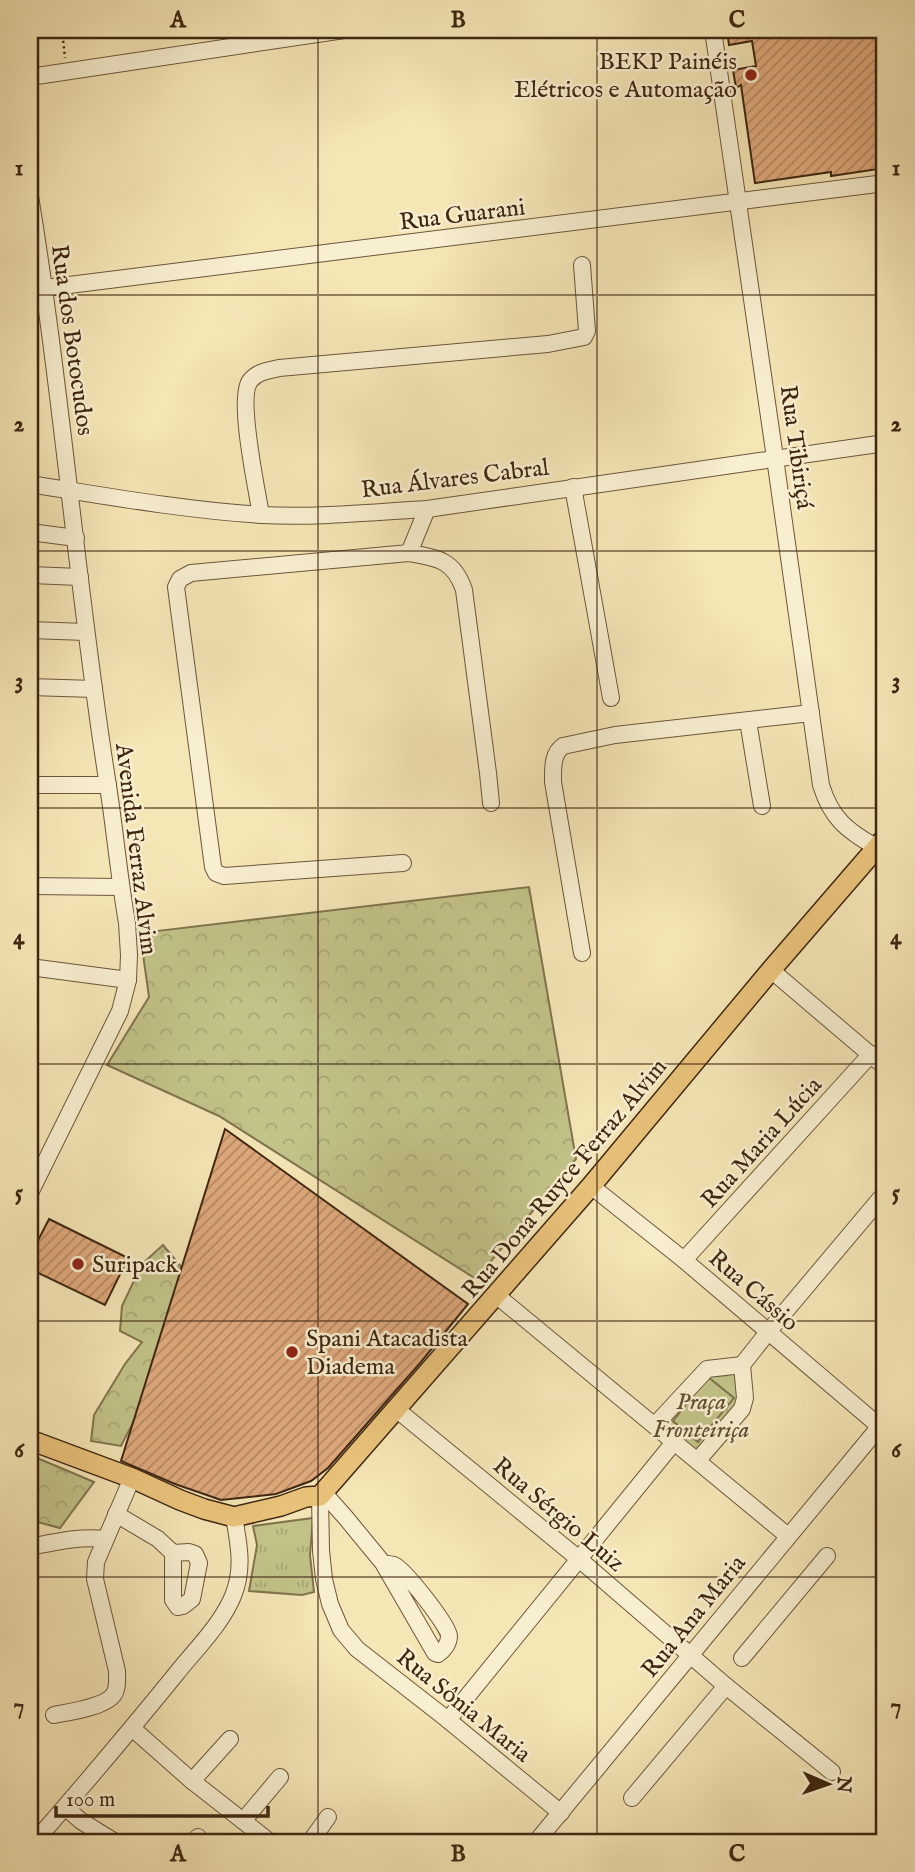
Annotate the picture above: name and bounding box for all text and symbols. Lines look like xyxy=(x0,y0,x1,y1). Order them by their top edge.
text: A xyxy=(169,6,187,35)
text: B xyxy=(450,6,466,35)
text: C xyxy=(729,6,746,35)
place label: BEKP Painéis Elétricos e Automação xyxy=(514,47,737,106)
marker: BEKP Painéis Elétricos e Automação xyxy=(743,67,759,83)
text: 1 xyxy=(15,154,23,183)
text: 1 xyxy=(892,154,900,183)
street label: Rua Guarani xyxy=(398,192,527,239)
street label: Rua dos Botocudos xyxy=(43,243,100,438)
street label: Rua Tibiriçá xyxy=(771,383,820,512)
text: 2 xyxy=(14,410,25,439)
text: 2 xyxy=(891,410,902,439)
street label: Rua Álvares Cabral xyxy=(359,453,551,506)
text: 3 xyxy=(15,667,23,696)
text: 3 xyxy=(892,667,900,696)
street label: Avenida Ferraz Alvim xyxy=(107,740,164,957)
text: 4 xyxy=(13,923,25,952)
text: 4 xyxy=(890,923,902,952)
street label: Rua Dona Ruyce Ferraz Alvim xyxy=(456,1053,675,1305)
street label: Rua Maria Lúcia xyxy=(695,1070,830,1215)
text: 5 xyxy=(15,1179,24,1208)
text: 5 xyxy=(892,1179,901,1208)
street label: Rua Cássio xyxy=(701,1243,805,1339)
place label: Suripack xyxy=(92,1250,179,1281)
marker: Suripack xyxy=(70,1256,86,1272)
place label: Spani Atacadista Diadema xyxy=(306,1324,469,1383)
marker: Spani Atacadista Diadema xyxy=(284,1344,300,1360)
park label: Praça Fronteiriça xyxy=(652,1387,750,1446)
text: 6 xyxy=(14,1436,25,1465)
text: 6 xyxy=(891,1436,902,1465)
street label: Rua Sérgio Luiz xyxy=(486,1451,630,1579)
street label: Rua Ana Maria xyxy=(635,1549,754,1685)
street label: Rua Sônia Maria xyxy=(389,1642,537,1770)
text: 7 xyxy=(14,1692,24,1721)
text: 7 xyxy=(891,1692,901,1721)
north arrow xyxy=(792,1750,862,1820)
scale bar xyxy=(56,1774,268,1818)
text: N xyxy=(831,1775,855,1794)
text: 100 m xyxy=(66,1787,115,1814)
text: A xyxy=(169,1840,187,1869)
text: B xyxy=(450,1840,466,1869)
text: C xyxy=(729,1840,746,1869)

